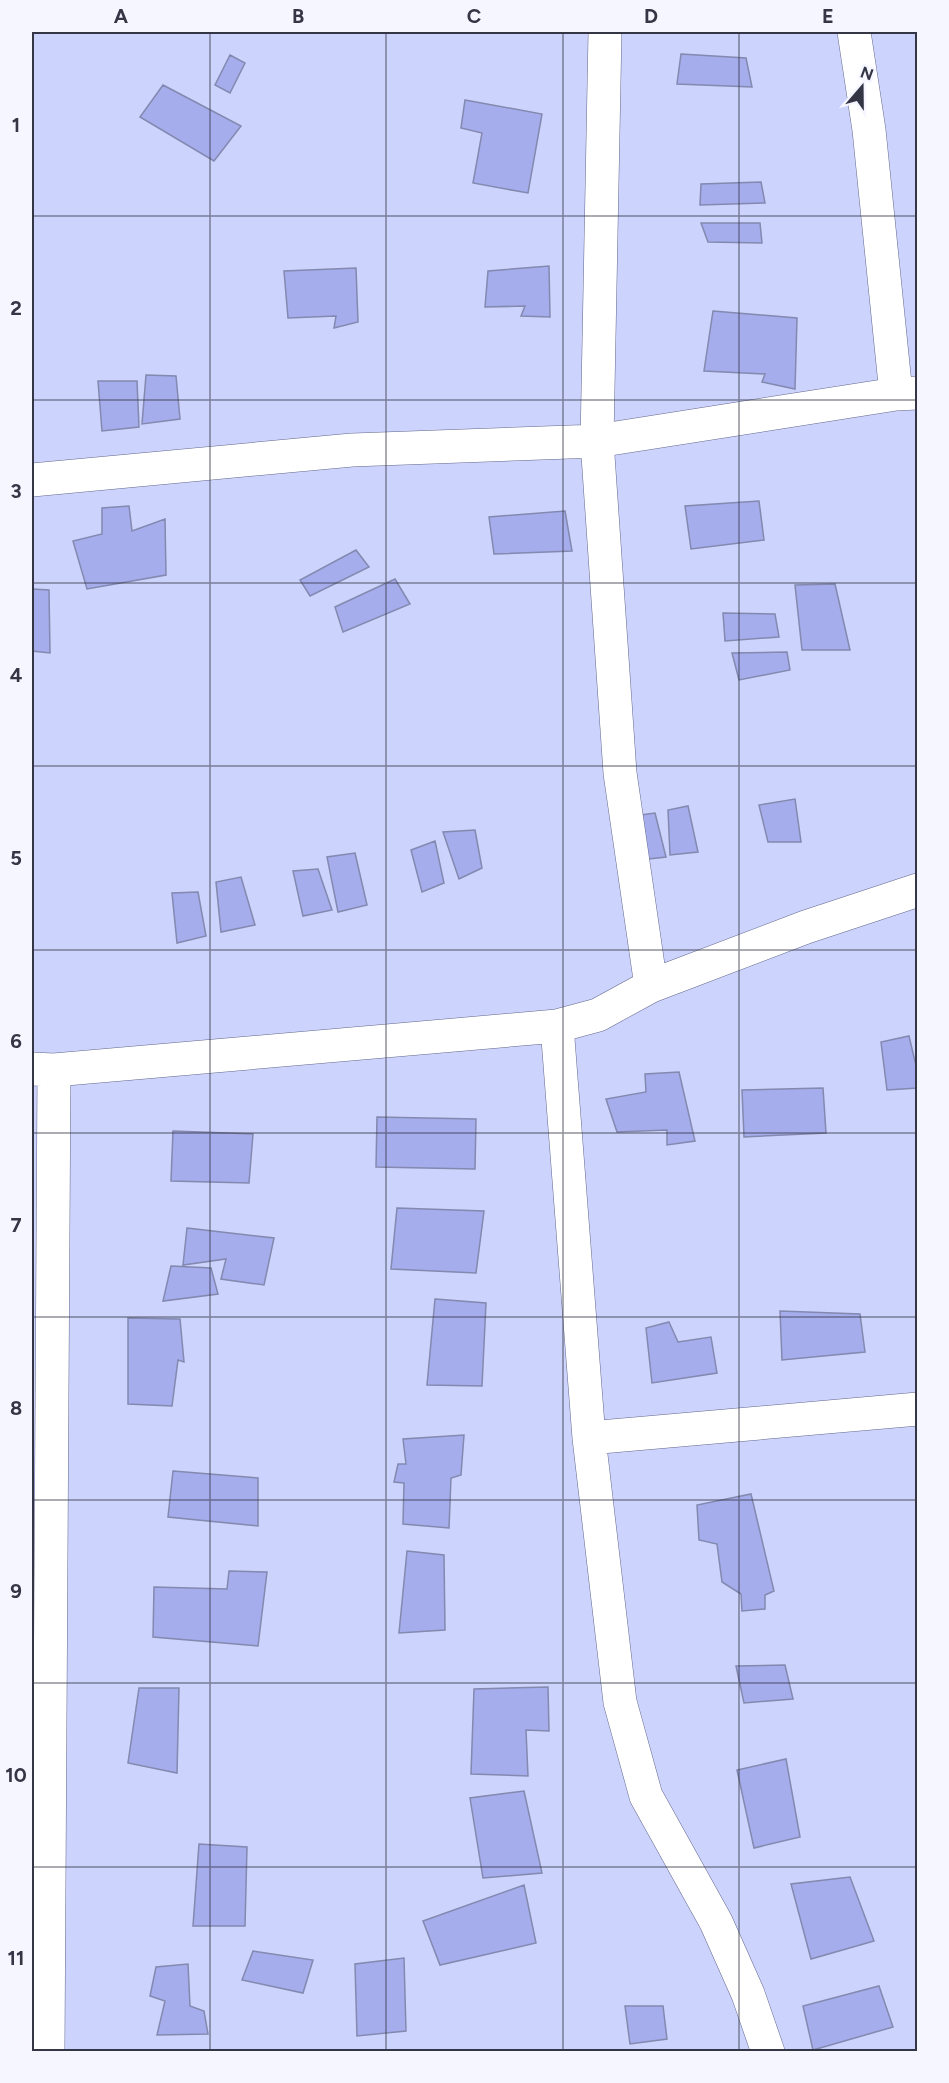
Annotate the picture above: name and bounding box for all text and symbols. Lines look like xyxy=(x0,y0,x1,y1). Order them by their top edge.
text: A xyxy=(114,4,129,28)
text: B xyxy=(292,4,304,28)
text: C xyxy=(467,4,481,28)
text: D xyxy=(644,4,658,28)
text: E xyxy=(822,4,834,28)
north arrow xyxy=(832,57,892,117)
text: N xyxy=(858,62,876,84)
text: 1 xyxy=(12,113,20,137)
text: 2 xyxy=(10,296,22,320)
text: 3 xyxy=(10,479,22,503)
text: 4 xyxy=(10,663,23,687)
text: 5 xyxy=(10,846,22,870)
text: 6 xyxy=(10,1029,22,1053)
text: 7 xyxy=(10,1213,22,1237)
text: 8 xyxy=(10,1396,22,1420)
text: 9 xyxy=(10,1579,22,1603)
text: 10 xyxy=(5,1763,27,1787)
text: 11 xyxy=(8,1946,24,1970)

